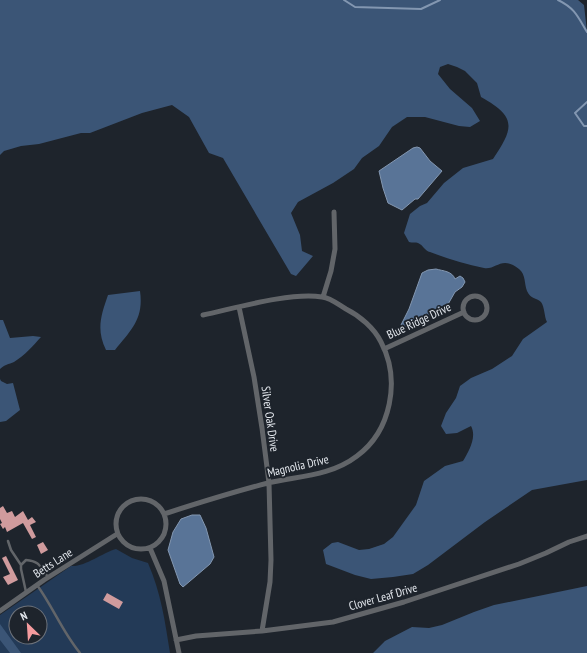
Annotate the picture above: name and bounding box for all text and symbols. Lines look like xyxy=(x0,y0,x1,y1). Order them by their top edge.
street label: Blue Ridge Drive xyxy=(384,299,453,342)
street label: Silver Oak Drive xyxy=(258,385,283,453)
street label: Magnolia Drive xyxy=(266,451,330,480)
street label: Betts Lane xyxy=(30,544,75,581)
street label: Clover Leaf Drive xyxy=(347,580,419,613)
north arrow xyxy=(8,605,48,645)
text: N xyxy=(18,608,29,624)

